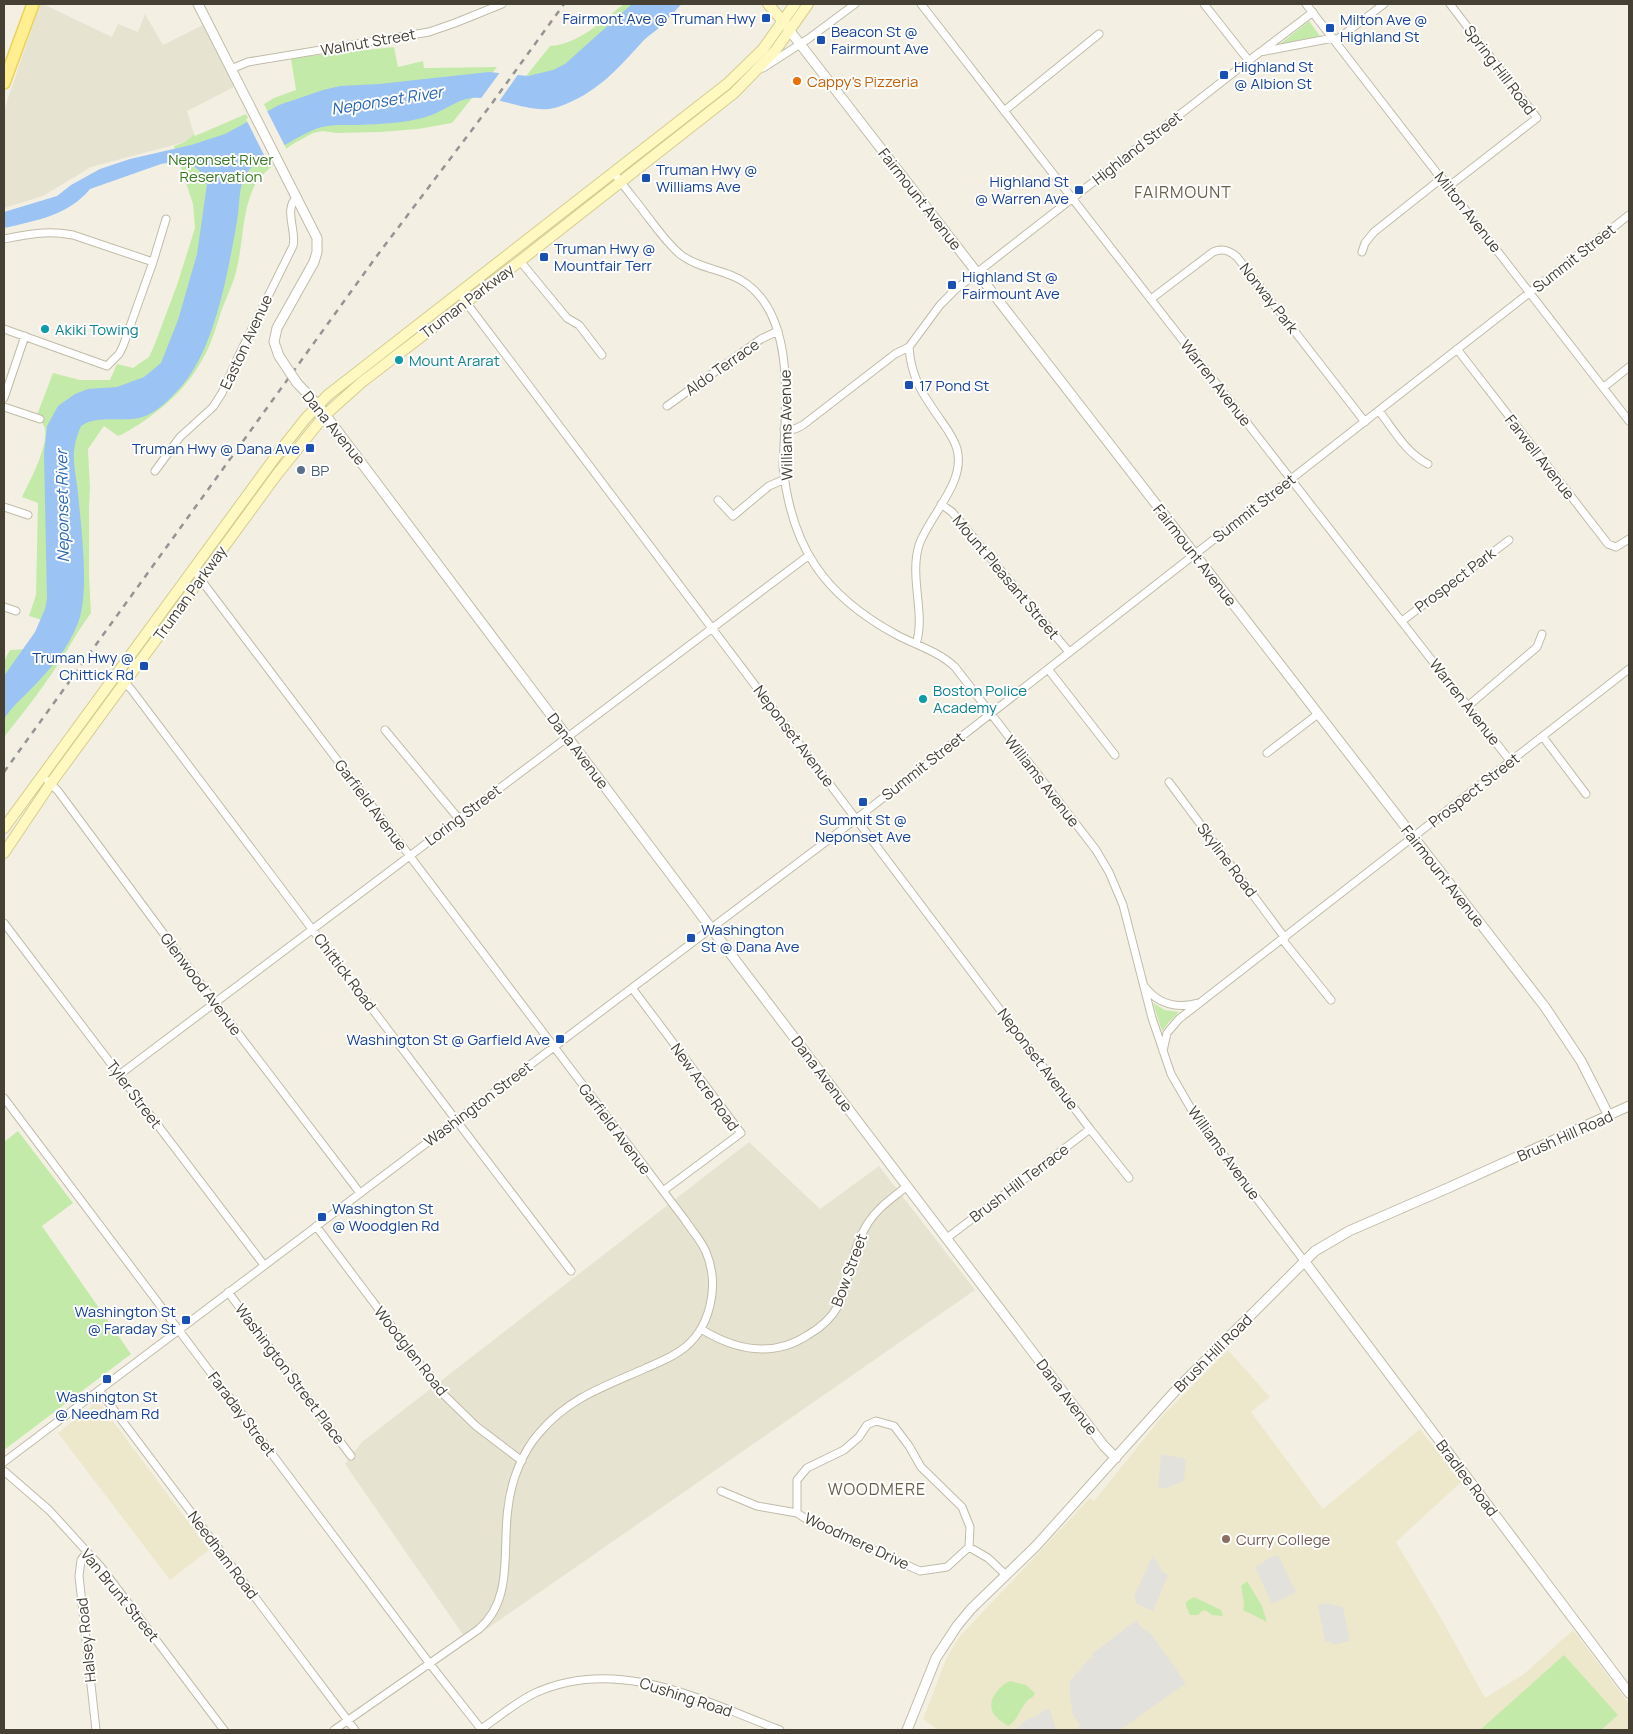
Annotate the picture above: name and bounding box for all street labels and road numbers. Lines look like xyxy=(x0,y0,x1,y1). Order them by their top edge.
street label: Spring Hill Road xyxy=(1459,21,1541,119)
street label: Walnut Street xyxy=(319,23,417,61)
street label: Highland Street xyxy=(1088,106,1186,190)
street label: Fairmount Avenue xyxy=(873,144,967,255)
street label: Milton Avenue xyxy=(1430,167,1506,257)
street label: Summit Street xyxy=(1528,219,1620,297)
street label: Norway Park xyxy=(1235,258,1304,338)
street label: Truman Parkway xyxy=(416,259,518,343)
street label: Easton Avenue xyxy=(215,291,277,393)
street label: Aldo Terrace xyxy=(681,334,763,400)
street label: Warren Avenue xyxy=(1176,335,1256,431)
street label: Williams Avenue xyxy=(775,369,797,481)
street label: Dana Avenue xyxy=(298,386,371,470)
street label: Farwell Avenue xyxy=(1500,410,1580,504)
street label: Summit Street xyxy=(1208,469,1300,547)
street label: Fairmount Avenue xyxy=(1148,500,1242,611)
street label: Mount Pleasant Street xyxy=(948,510,1064,644)
street label: Truman Parkway xyxy=(149,541,232,645)
street label: Prospect Park xyxy=(1410,542,1500,617)
street label: Warren Avenue xyxy=(1425,654,1505,750)
street label: Neponset Avenue xyxy=(749,681,839,791)
street label: Dana Avenue xyxy=(543,709,614,793)
street label: Summit Street xyxy=(877,727,969,805)
street label: Williams Avenue xyxy=(1000,731,1085,831)
street label: Prospect Street xyxy=(1424,748,1524,832)
street label: Garfield Avenue xyxy=(330,755,412,855)
street label: Loring Street xyxy=(421,779,505,851)
street label: Skyline Road xyxy=(1192,819,1262,901)
street label: Fairmount Avenue xyxy=(1396,821,1490,932)
street label: Glenwood Avenue xyxy=(155,928,247,1040)
street label: Chittick Road xyxy=(309,929,381,1015)
street label: Neponset Avenue xyxy=(993,1004,1083,1114)
street label: Dana Avenue xyxy=(787,1032,858,1116)
street label: New Acre Road xyxy=(666,1039,744,1135)
street label: Tyler Street xyxy=(101,1056,167,1132)
street label: Washington Street xyxy=(420,1056,536,1152)
street label: Garfield Avenue xyxy=(574,1079,656,1179)
street label: Williams Avenue xyxy=(1183,1102,1265,1204)
street label: Brush Hill Road xyxy=(1514,1106,1616,1166)
street label: Brush Hill Terrace xyxy=(965,1139,1073,1227)
street label: Bow Street xyxy=(826,1231,872,1309)
street label: Washington Street Place xyxy=(230,1299,350,1449)
street label: Woodglen Road xyxy=(369,1302,453,1400)
street label: Brush Hill Road xyxy=(1169,1309,1257,1397)
street label: Dana Avenue xyxy=(1032,1355,1103,1439)
street label: Faraday Street xyxy=(203,1367,281,1461)
street label: Bradlee Road xyxy=(1431,1435,1503,1521)
street label: Needham Road xyxy=(183,1507,263,1603)
street label: Woodmere Drive xyxy=(801,1508,913,1575)
street label: Van Brunt Street xyxy=(76,1544,164,1646)
street label: Halsey Road xyxy=(71,1597,101,1683)
street label: Cushing Road xyxy=(637,1672,735,1722)

